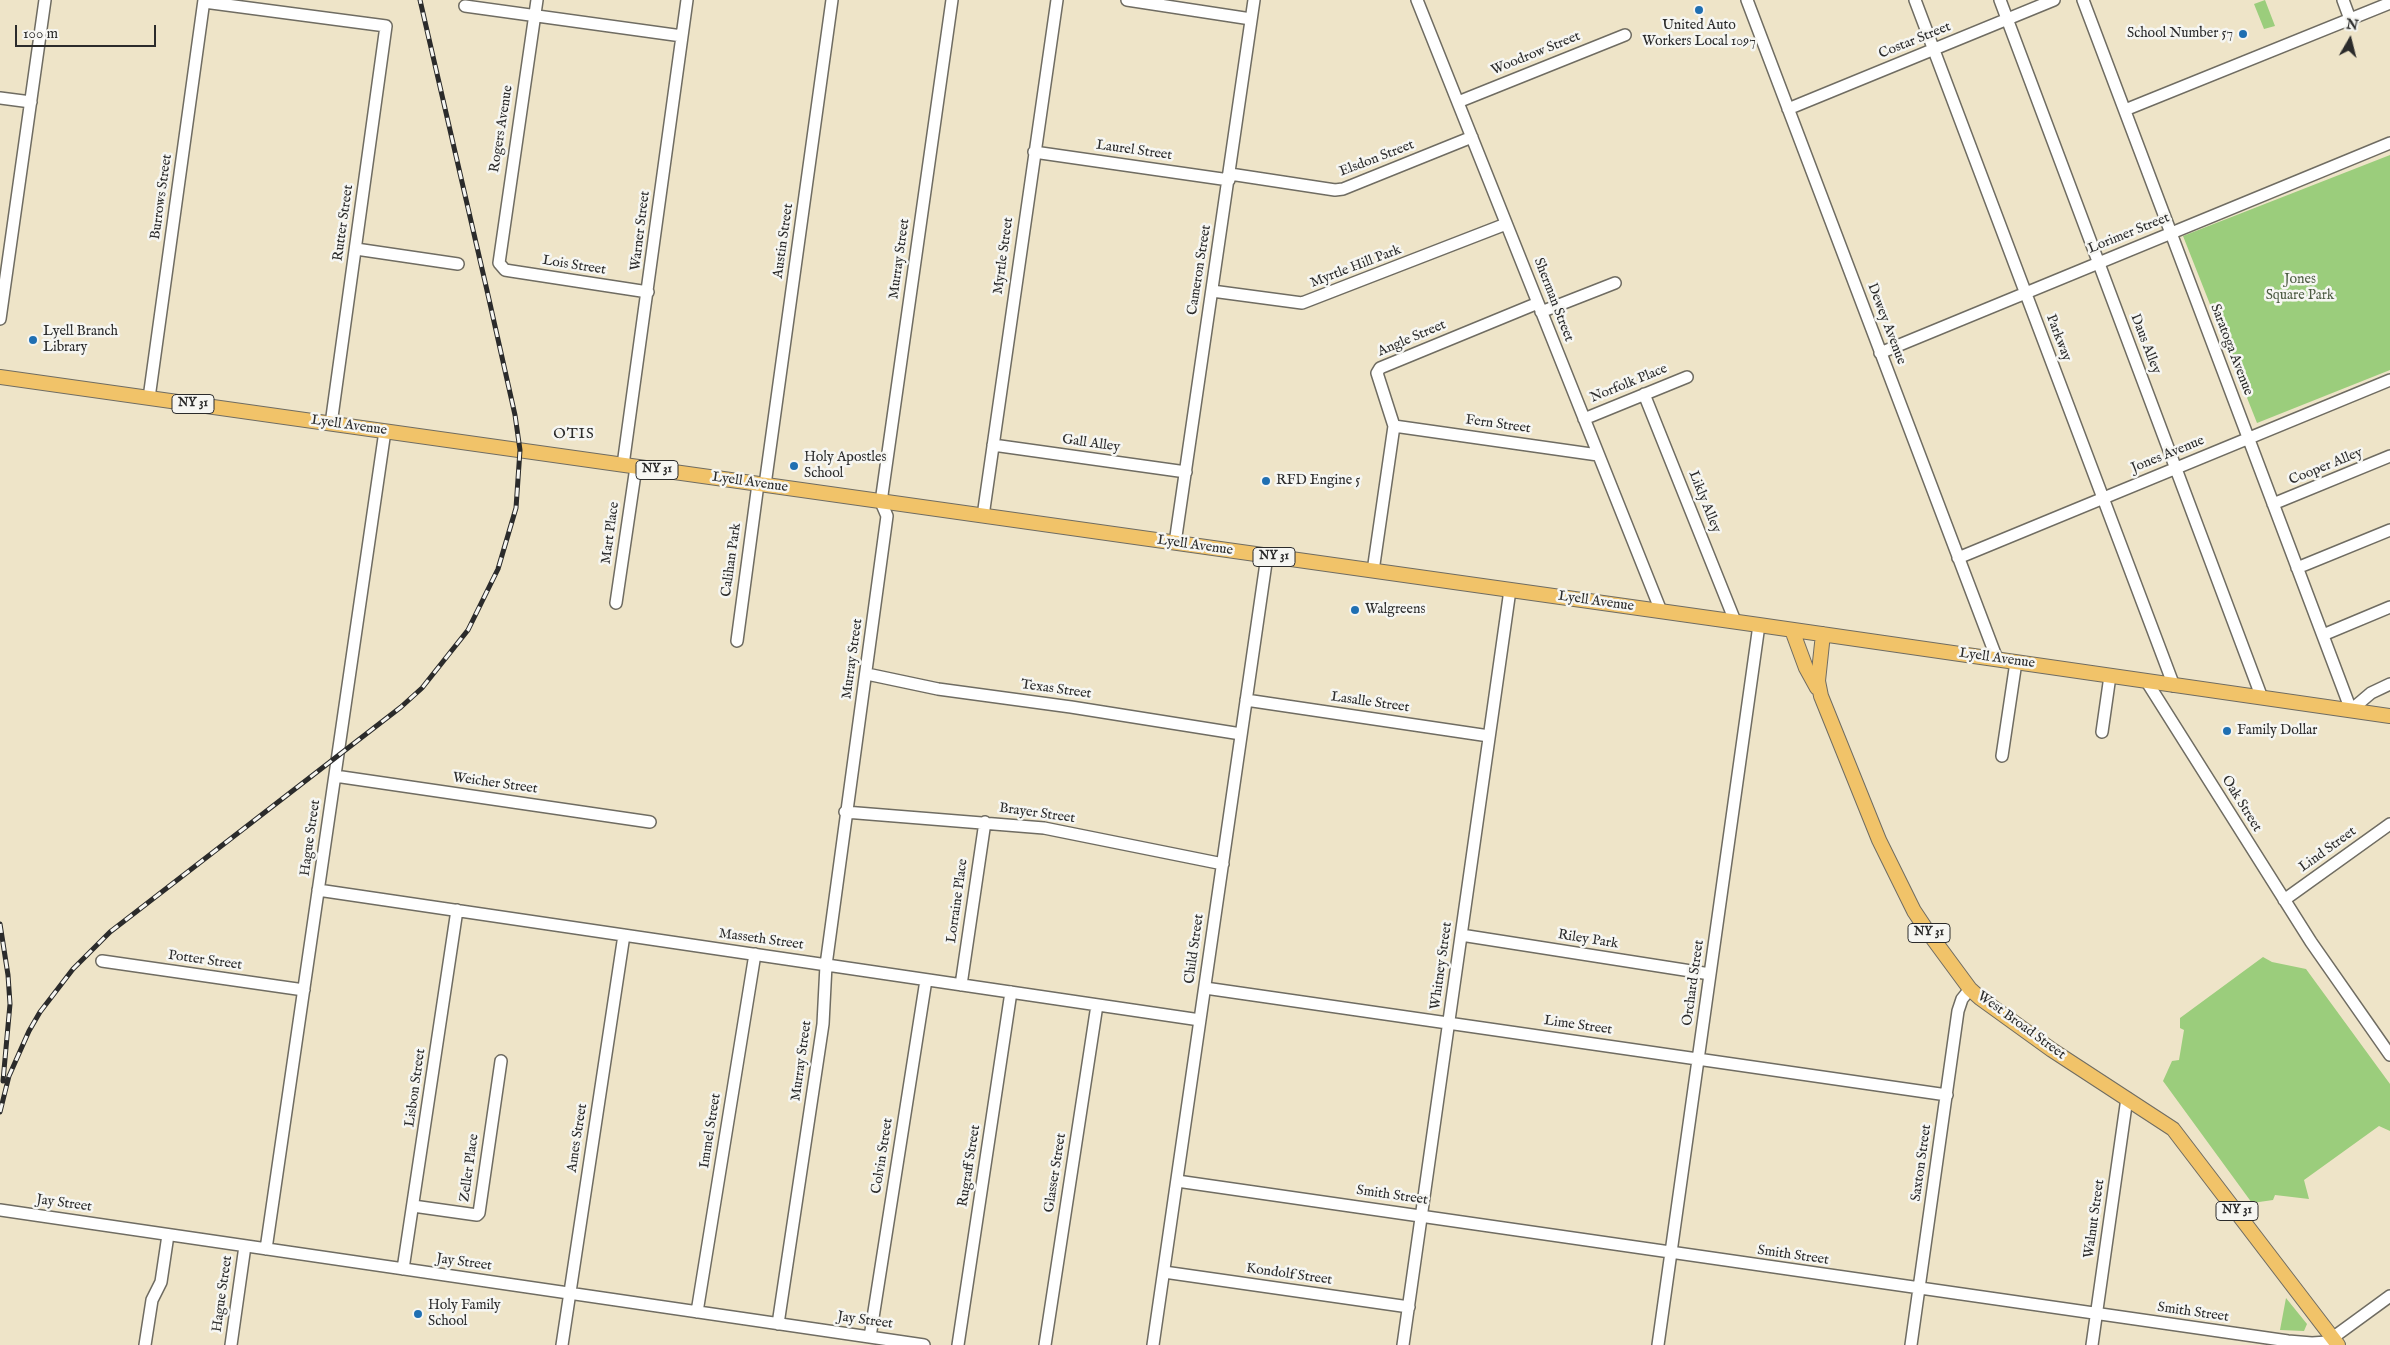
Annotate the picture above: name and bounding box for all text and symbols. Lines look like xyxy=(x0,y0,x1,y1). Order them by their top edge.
marker: United Auto Workers Local 1097 xyxy=(1693,4,1705,16)
scale bar xyxy=(18,15,159,47)
north arrow xyxy=(2325,15,2375,65)
text: N xyxy=(2345,15,2359,35)
place label: United Auto Workers Local 1097 xyxy=(1642,18,1756,50)
street label: Costar Street xyxy=(1876,19,1954,63)
text: 100 m xyxy=(23,24,58,43)
place label: School Number 57 xyxy=(2127,26,2233,42)
street label: Woodrow Street xyxy=(1489,28,1583,80)
marker: School Number 57 xyxy=(2237,28,2249,40)
street label: Rogers Avenue xyxy=(487,84,517,174)
street label: Laurel Street xyxy=(1095,137,1173,165)
street label: Elsdon Street xyxy=(1337,137,1417,181)
street label: Burrows Street xyxy=(148,153,176,241)
street label: Rutter Street xyxy=(330,184,358,262)
street label: Warner Street xyxy=(628,190,654,272)
street label: Austin Street xyxy=(770,202,798,280)
street label: Lorimer Street xyxy=(2086,210,2172,258)
street label: Myrtle Street xyxy=(990,216,1018,296)
street label: Murray Street xyxy=(886,218,914,300)
street label: Cameron Street xyxy=(1185,224,1215,316)
street label: Myrtle Hill Park xyxy=(1308,242,1404,292)
street label: Lois Street xyxy=(541,253,607,279)
street label: Sherman Street xyxy=(1529,256,1577,344)
park label: Jones Square Park xyxy=(2266,272,2334,304)
street label: Dewey Avenue xyxy=(1863,281,1909,367)
street label: Saratoga Avenue xyxy=(2206,302,2256,398)
street label: Parkway xyxy=(2041,312,2075,364)
street label: Daus Alley xyxy=(2126,312,2164,376)
street label: Angle Street xyxy=(1375,317,1449,361)
place label: Lyell Branch Library xyxy=(43,324,118,357)
marker: Lyell Branch Library xyxy=(27,334,39,346)
street label: Norfolk Place xyxy=(1588,361,1670,407)
road number: NY 31 xyxy=(172,394,214,414)
street label: Lyell Avenue xyxy=(310,412,388,440)
street label: Fern Street xyxy=(1464,412,1532,438)
district label: OTIS xyxy=(553,426,595,444)
street label: Gall Alley xyxy=(1061,432,1121,456)
street label: Jones Avenue xyxy=(2129,433,2207,477)
street label: Cooper Alley xyxy=(2287,445,2365,489)
place label: Holy Apostles School xyxy=(804,450,886,482)
road number: NY 31 xyxy=(636,460,678,480)
marker: Holy Apostles School xyxy=(788,460,800,472)
street label: Lyell Avenue xyxy=(711,469,789,497)
street label: Likly Alley xyxy=(1684,469,1724,535)
place label: RFD Engine 5 xyxy=(1276,473,1360,489)
marker: RFD Engine 5 xyxy=(1260,475,1272,487)
street label: Mart Place xyxy=(598,501,624,565)
street label: Calihan Park xyxy=(719,522,745,598)
street label: Lyell Avenue xyxy=(1156,532,1234,560)
road number: NY 31 xyxy=(1253,548,1295,566)
street label: Lyell Avenue xyxy=(1557,588,1635,616)
place label: Walgreens xyxy=(1365,602,1425,618)
marker: Walgreens xyxy=(1349,604,1361,616)
street label: Murray Street xyxy=(839,618,867,700)
street label: Lyell Avenue xyxy=(1958,645,2036,673)
street label: Texas Street xyxy=(1020,677,1092,703)
street label: Lasalle Street xyxy=(1330,689,1410,717)
place label: Family Dollar xyxy=(2237,723,2317,739)
marker: Family Dollar xyxy=(2221,725,2233,737)
street label: Weicher Street xyxy=(451,770,539,798)
street label: Oak Street xyxy=(2217,773,2265,835)
street label: Hague Street xyxy=(297,799,325,877)
street label: Brayer Street xyxy=(998,800,1076,828)
street label: Lind Street xyxy=(2296,824,2360,876)
street label: Lorraine Place xyxy=(944,858,972,944)
street label: Child Street xyxy=(1182,913,1208,985)
street label: Whitney Street xyxy=(1428,921,1456,1011)
road number: NY 31 xyxy=(1908,924,1950,942)
street label: Masseth Street xyxy=(717,926,805,954)
street label: Riley Park xyxy=(1557,927,1619,953)
street label: Orchard Street xyxy=(1680,939,1708,1027)
street label: Potter Street xyxy=(167,948,243,974)
street label: West Broad Street xyxy=(1974,988,2068,1064)
street label: Lime Street xyxy=(1543,1013,1613,1039)
street label: Murray Street xyxy=(788,1020,816,1102)
street label: Lisbon Street xyxy=(402,1048,430,1128)
street label: Immel Street xyxy=(697,1092,725,1170)
street label: Ames Street xyxy=(564,1102,592,1174)
street label: Colvin Street xyxy=(869,1117,897,1195)
street label: Saxton Street xyxy=(1908,1123,1936,1203)
street label: Rugraff Street xyxy=(955,1124,985,1208)
street label: Glasser Street xyxy=(1041,1132,1071,1214)
street label: Zeller Place xyxy=(457,1133,483,1203)
street label: Walnut Street xyxy=(2081,1178,2109,1260)
street label: Smith Street xyxy=(1355,1183,1429,1209)
street label: Jay Street xyxy=(35,1192,93,1216)
road number: NY 31 xyxy=(2216,1202,2258,1220)
street label: Smith Street xyxy=(1756,1243,1830,1269)
street label: Jay Street xyxy=(435,1251,493,1275)
street label: Hague Street xyxy=(209,1255,237,1333)
street label: Kondolf Street xyxy=(1245,1261,1333,1289)
place label: Holy Family School xyxy=(428,1298,501,1330)
street label: Smith Street xyxy=(2156,1300,2230,1326)
marker: Holy Family School xyxy=(412,1308,424,1320)
street label: Jay Street xyxy=(836,1309,894,1333)

